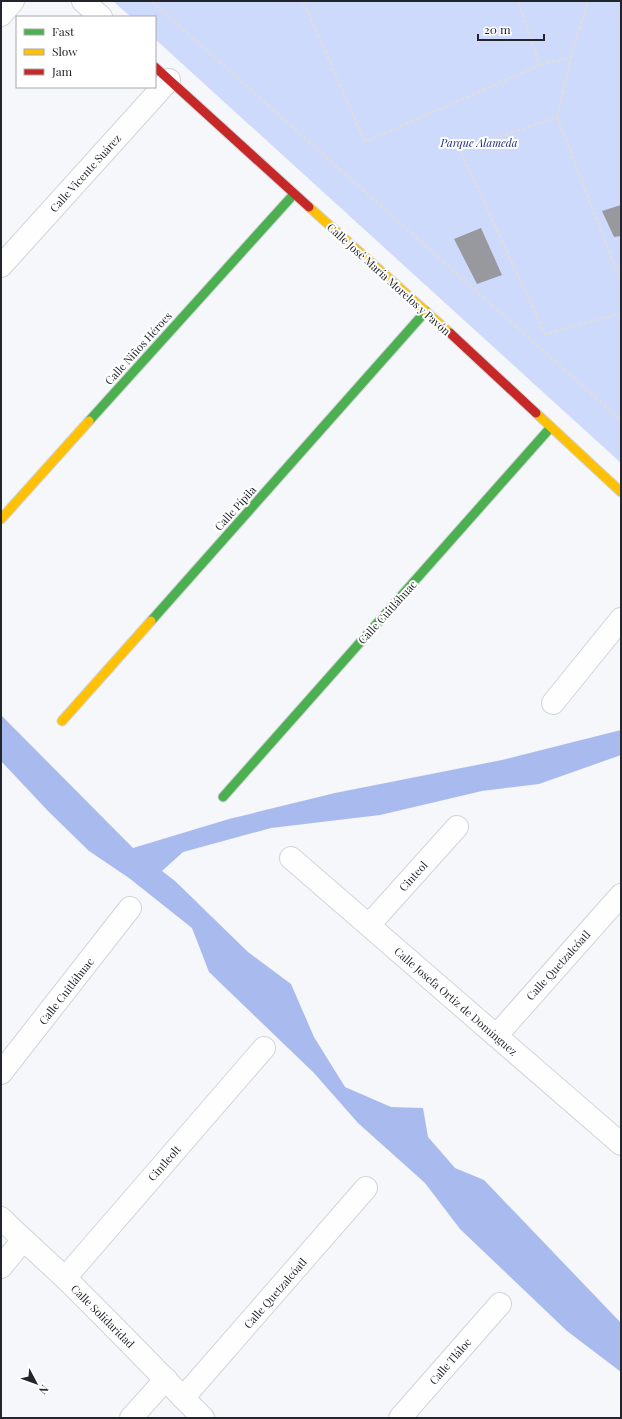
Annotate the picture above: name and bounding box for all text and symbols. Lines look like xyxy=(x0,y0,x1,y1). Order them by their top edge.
legend xyxy=(16,16,156,88)
scale bar xyxy=(478,16,544,42)
text: 20 m xyxy=(484,21,511,37)
text: Fast xyxy=(52,23,75,39)
text: Slow xyxy=(52,43,78,59)
text: Jam xyxy=(51,63,73,79)
street label: Calle Vicente Suárez xyxy=(46,131,124,215)
park label: Parque Alameda xyxy=(440,135,518,150)
street label: Calle José María Morelos y Pavón xyxy=(324,220,454,339)
street label: Calle Niños Héroes xyxy=(101,308,175,388)
street label: Calle Pípila xyxy=(211,482,259,534)
street label: Calle Cuitláhuac xyxy=(354,577,420,647)
street label: Cinteol xyxy=(395,858,431,894)
street label: Calle Quetzalcóatl xyxy=(523,927,593,1003)
street label: Calle Josefa Ortiz de Domínguez xyxy=(391,943,521,1059)
street label: Calle Cuitláhuac xyxy=(35,954,97,1028)
street label: Cintleolt xyxy=(144,1142,184,1184)
street label: Calle Quetzalcóatl xyxy=(240,1254,310,1332)
street label: Calle Solidaridad xyxy=(68,1281,138,1351)
street label: Calle Tláloc xyxy=(426,1335,474,1387)
north arrow xyxy=(16,1363,56,1403)
text: N xyxy=(36,1382,52,1398)

